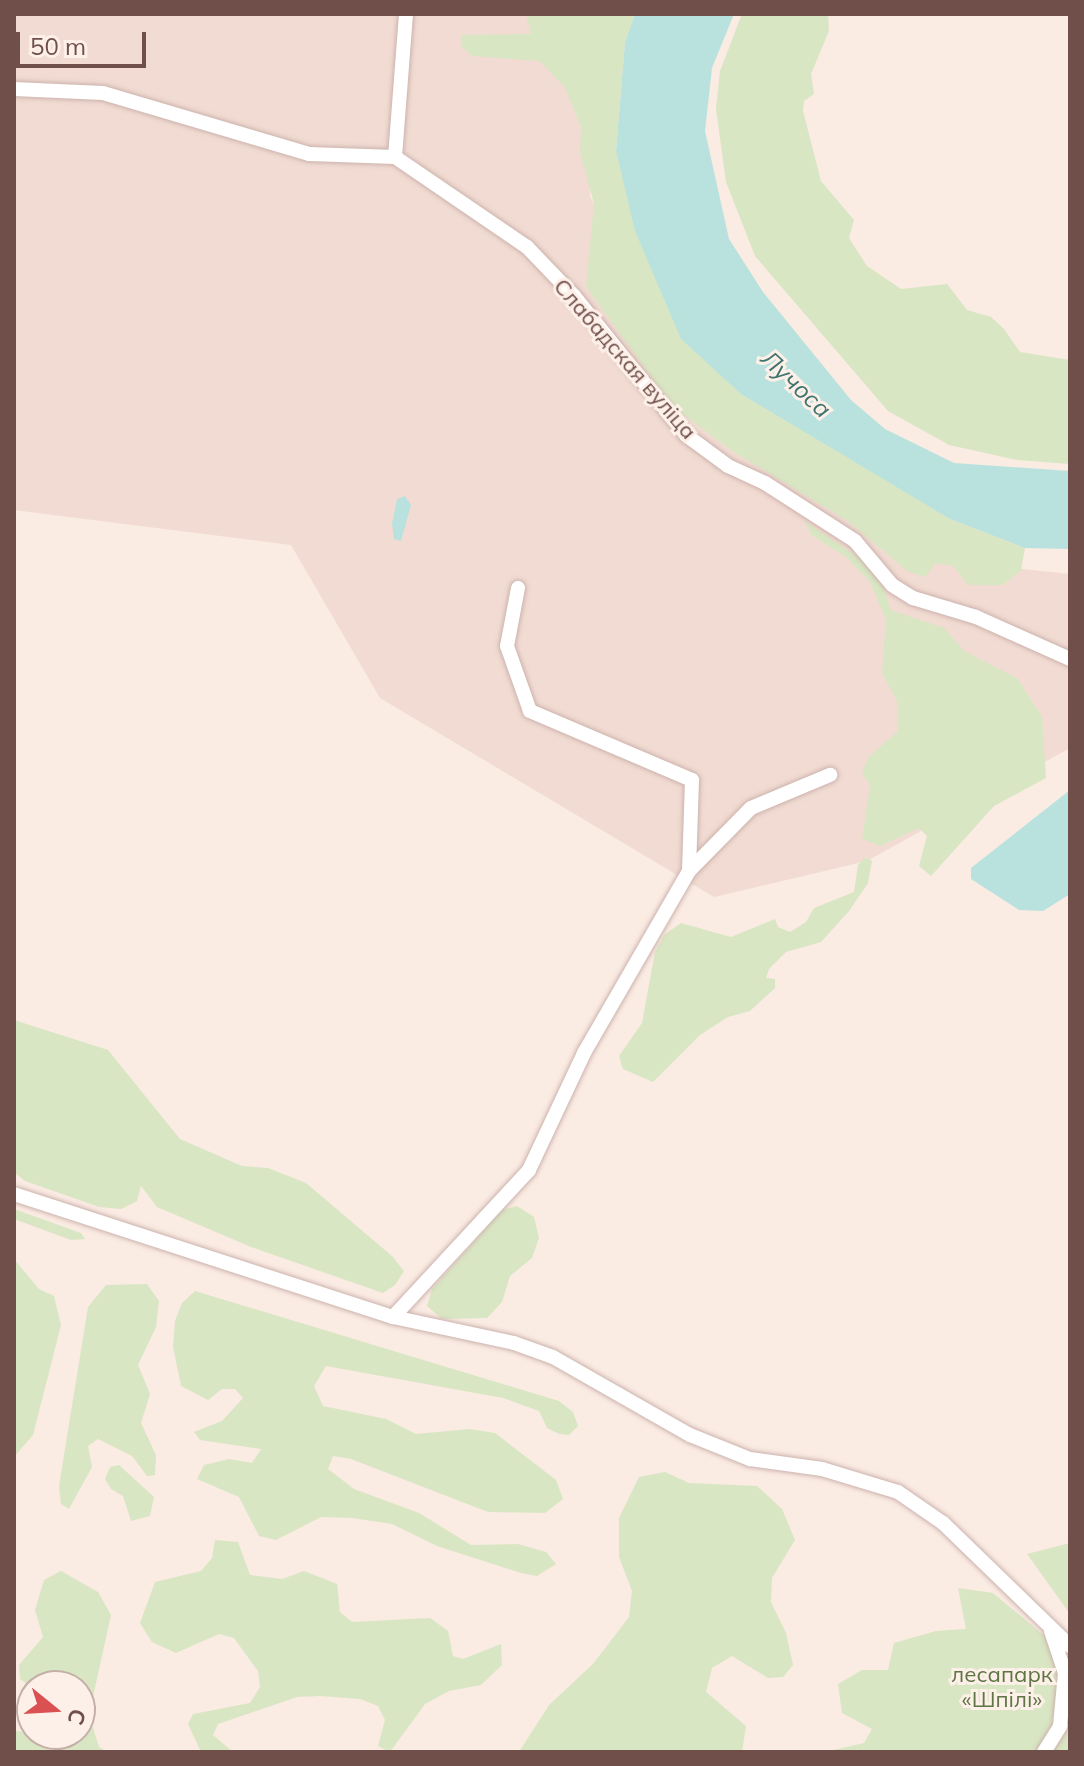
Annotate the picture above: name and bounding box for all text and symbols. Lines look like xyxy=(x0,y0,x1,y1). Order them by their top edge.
scale bar xyxy=(20,16,150,66)
text: 50 m xyxy=(30,31,86,61)
street label: Слабадская вуліца xyxy=(548,273,702,445)
water label: Лучоса xyxy=(755,344,837,424)
park label: лесапарк «Шпілі» xyxy=(951,1661,1053,1712)
north arrow xyxy=(16,1670,96,1750)
text: С xyxy=(61,1705,93,1728)

